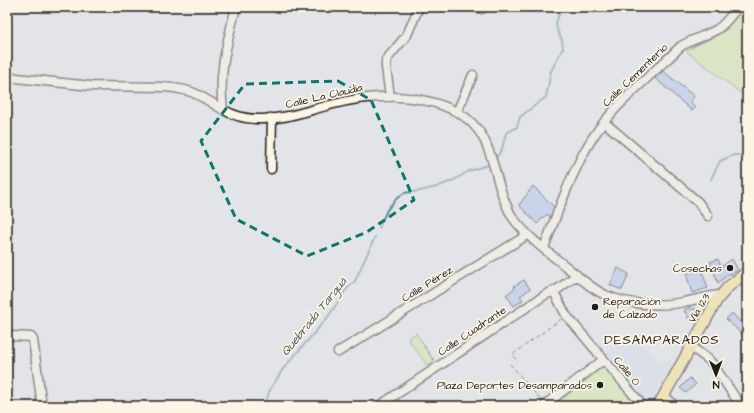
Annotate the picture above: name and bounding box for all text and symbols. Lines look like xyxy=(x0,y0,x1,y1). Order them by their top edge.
street label: Calle Cementerio xyxy=(599,39,671,110)
street label: Calle La Claudia xyxy=(284,80,364,112)
place label: Cosechas xyxy=(673,261,722,276)
street label: Calle Pérez xyxy=(399,262,456,306)
marker: Cosechas xyxy=(725,263,735,273)
water label: Quebrada Targuá xyxy=(277,274,352,360)
street label: Vía 123 xyxy=(684,290,714,326)
place label: Reparación de Calzado xyxy=(603,294,661,322)
marker: Reparación de Calzado xyxy=(590,302,600,312)
street label: Calle Cuadrante xyxy=(435,303,509,359)
district label: DESAMPARADOS xyxy=(604,331,720,349)
street label: Calle 0 xyxy=(610,353,644,389)
north arrow xyxy=(696,355,736,395)
text: N xyxy=(712,377,720,392)
place label: Plaza Deportes Desamparados xyxy=(437,378,592,393)
marker: Plaza Deportes Desamparados xyxy=(595,380,605,390)

